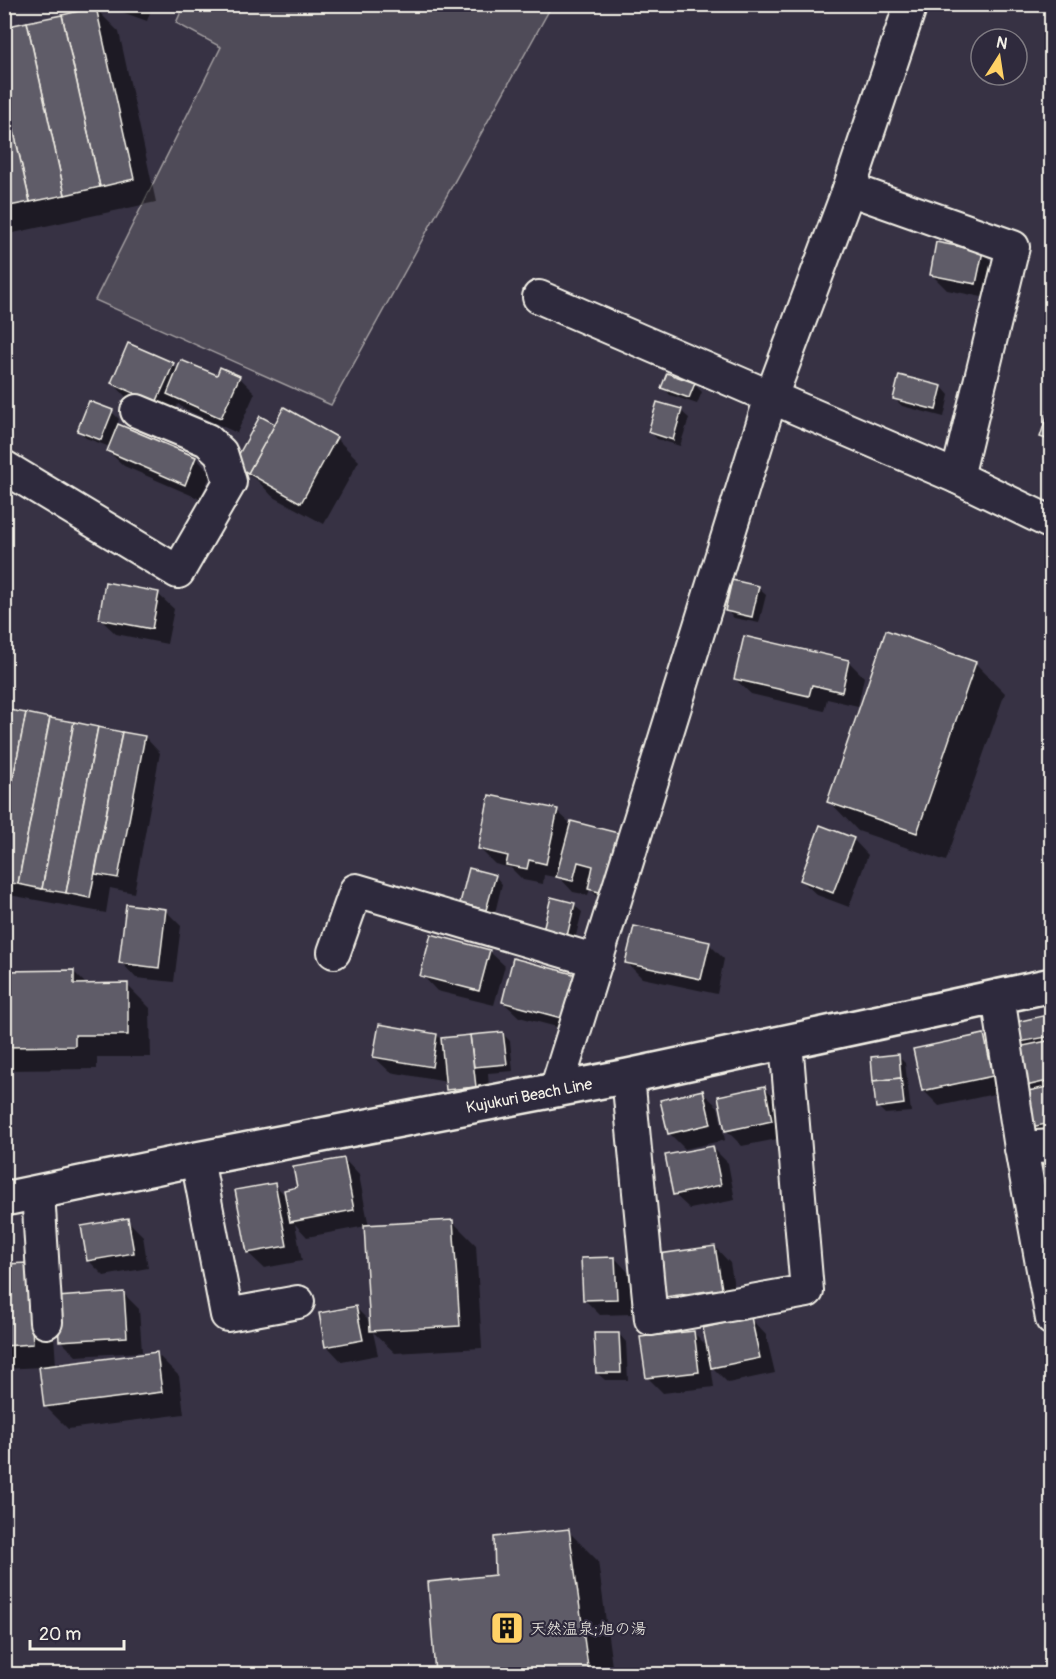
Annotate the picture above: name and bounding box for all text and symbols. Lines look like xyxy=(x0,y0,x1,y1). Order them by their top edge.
north arrow xyxy=(969,27,1029,87)
text: N xyxy=(995,32,1009,54)
street label: Kujukuri Beach Line xyxy=(464,1074,594,1118)
building icon: 天然温泉;旭の湯 xyxy=(489,1610,525,1646)
scale bar xyxy=(30,1613,124,1651)
place label: 天然温泉;旭の湯 xyxy=(530,1619,646,1639)
text: 20 m xyxy=(39,1623,81,1646)

